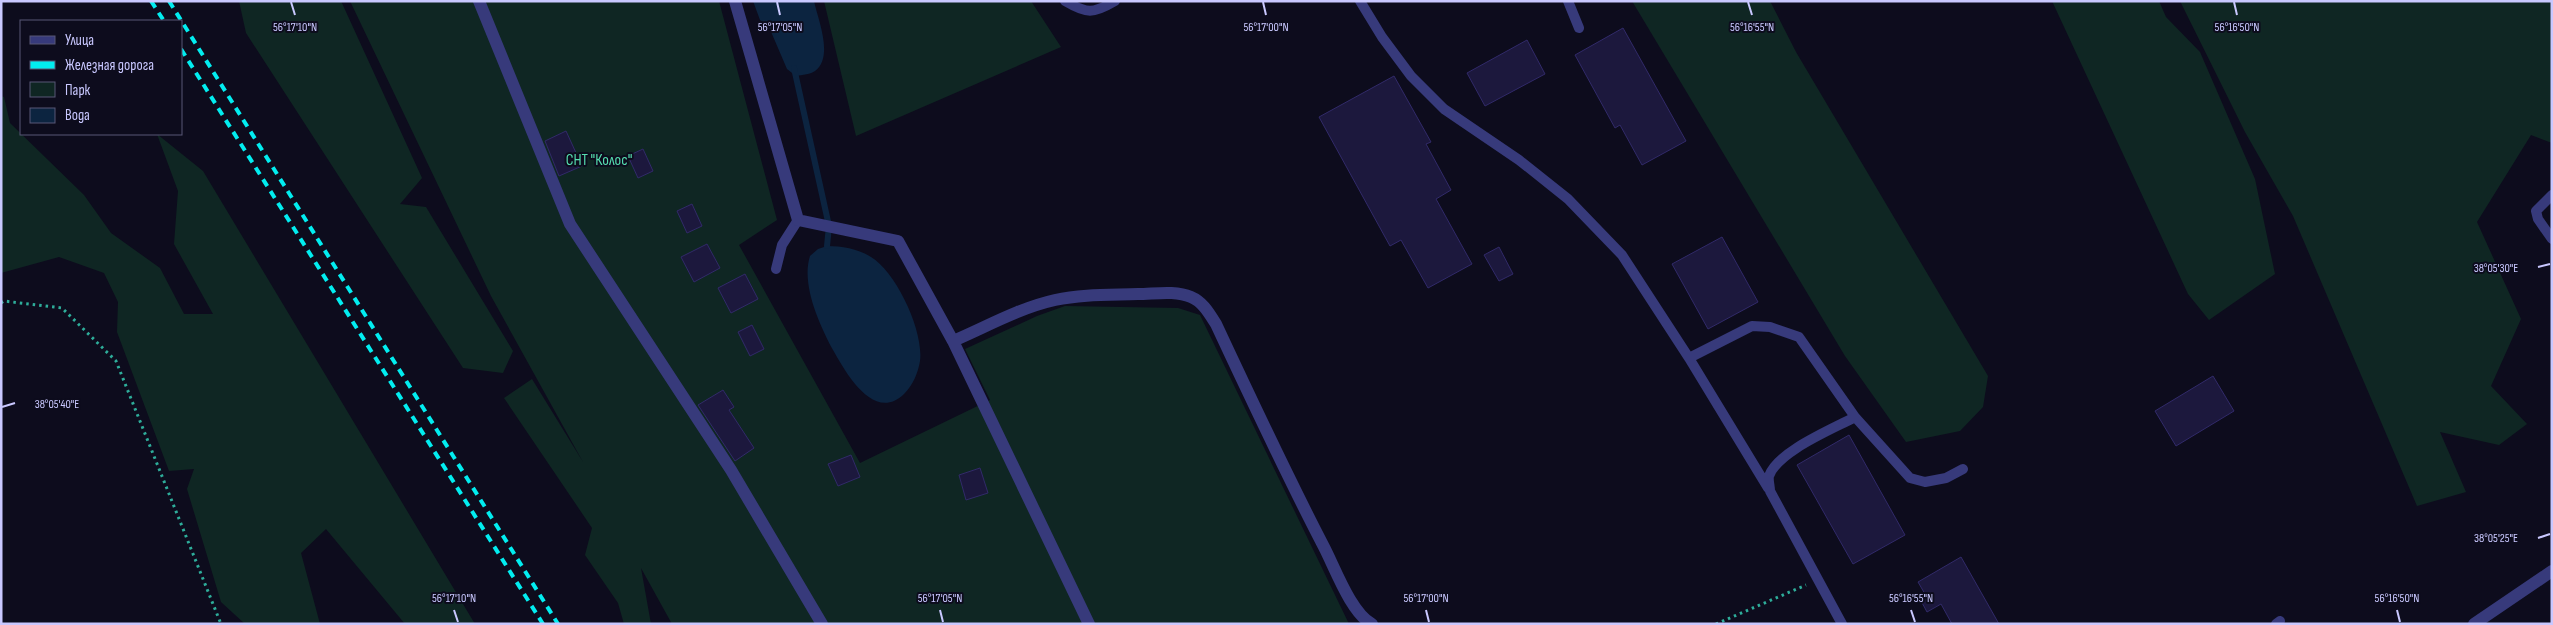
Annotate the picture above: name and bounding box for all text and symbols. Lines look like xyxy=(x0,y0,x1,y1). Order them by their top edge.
legend xyxy=(20,20,182,135)
text: 56°17'10"N xyxy=(273,20,317,35)
text: 56°17'05"N xyxy=(758,20,802,35)
text: 56°17'00"N xyxy=(1243,20,1289,35)
text: 56°16'55"N xyxy=(1730,20,1774,35)
text: 56°16'50"N xyxy=(2215,20,2259,35)
text: Улица xyxy=(65,31,94,50)
text: Железная дорога xyxy=(65,56,154,75)
text: Парк xyxy=(65,81,91,100)
text: Вода xyxy=(65,106,90,125)
park label: СНТ "Колос" xyxy=(566,151,632,170)
text: 38°05'30"E xyxy=(2474,261,2518,276)
text: 38°05'40"E xyxy=(35,397,79,412)
text: 38°05'25"E xyxy=(2474,531,2518,546)
text: 56°17'10"N xyxy=(432,591,476,606)
text: 56°17'05"N xyxy=(918,591,962,606)
text: 56°17'00"N xyxy=(1403,591,1449,606)
text: 56°16'55"N xyxy=(1889,591,1933,606)
text: 56°16'50"N xyxy=(2375,591,2419,606)

